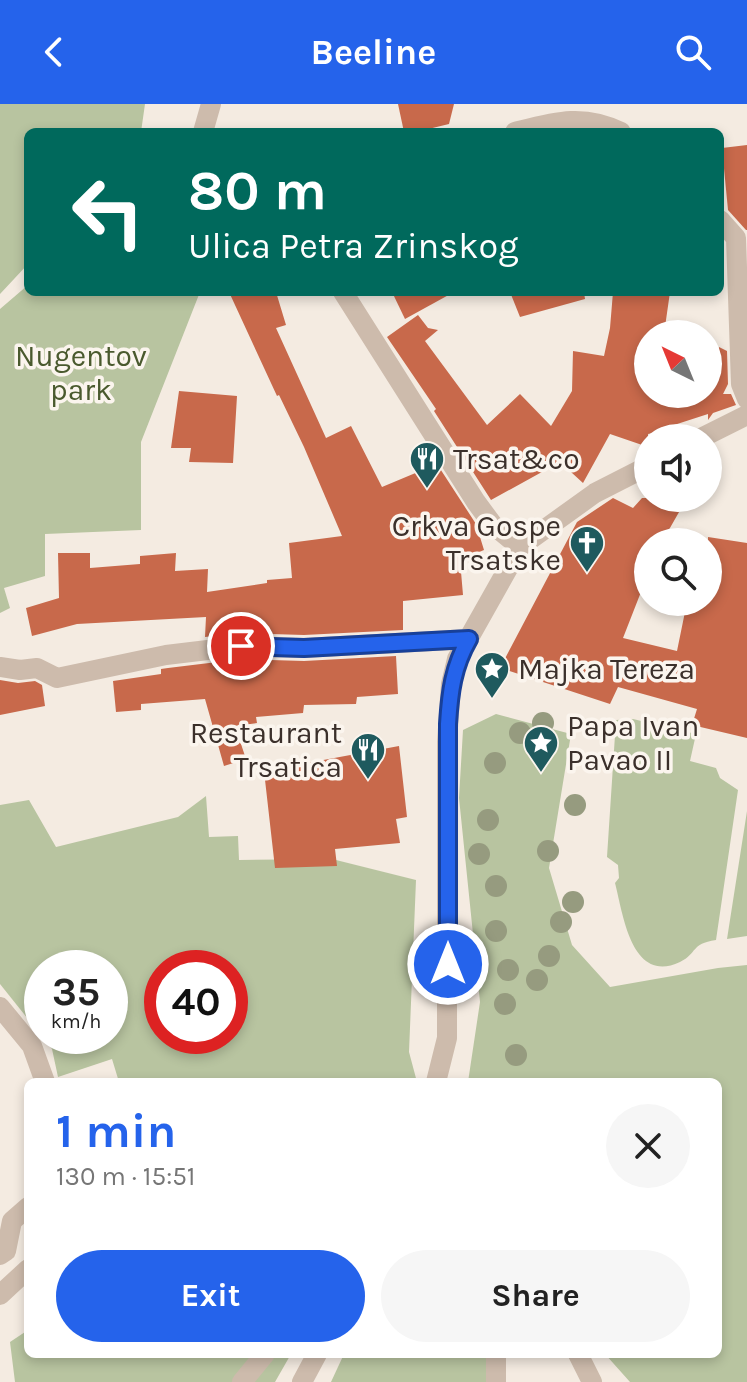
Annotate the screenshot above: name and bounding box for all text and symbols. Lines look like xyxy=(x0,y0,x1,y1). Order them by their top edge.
icon: back xyxy=(32,30,76,74)
icon: search xyxy=(671,30,715,74)
text: Beeline xyxy=(311,31,436,73)
text: 80 m xyxy=(188,158,327,223)
icon: left xyxy=(56,160,160,264)
text: Ulica Petra Zrinskog xyxy=(188,225,519,267)
north arrow xyxy=(634,320,722,408)
map controls xyxy=(634,320,722,616)
park label: Nugentov park xyxy=(15,338,147,408)
button: sound xyxy=(634,424,722,512)
restaurant icon: Trsat&co xyxy=(408,440,446,490)
place label: Trsat&co xyxy=(453,441,580,477)
place label: Crkva Gospe Trsatske xyxy=(392,508,561,578)
church icon: Crkva Gospe Trsatske xyxy=(568,524,606,574)
button: search xyxy=(634,528,722,616)
pin xyxy=(207,612,275,680)
icon: arrive xyxy=(219,624,263,668)
place icon: Majka Tereza xyxy=(473,650,511,700)
place label: Majka Tereza xyxy=(518,651,695,687)
place label: Papa Ivan Pavao II xyxy=(567,708,699,778)
place label: Restaurant Trsatica xyxy=(190,715,342,785)
place icon: Papa Ivan Pavao II xyxy=(522,724,560,774)
restaurant icon: Restaurant Trsatica xyxy=(349,731,387,781)
position arrow xyxy=(406,922,490,1006)
speed limit sign: 40 xyxy=(144,950,248,1054)
text: 35 xyxy=(52,968,100,1015)
text: km/h xyxy=(51,1010,101,1033)
text: 1 min xyxy=(56,1103,176,1159)
button: close xyxy=(606,1104,690,1188)
text: 130 m · 15:51 xyxy=(56,1161,195,1192)
button: Exit xyxy=(56,1250,365,1342)
button: Share xyxy=(381,1250,690,1342)

